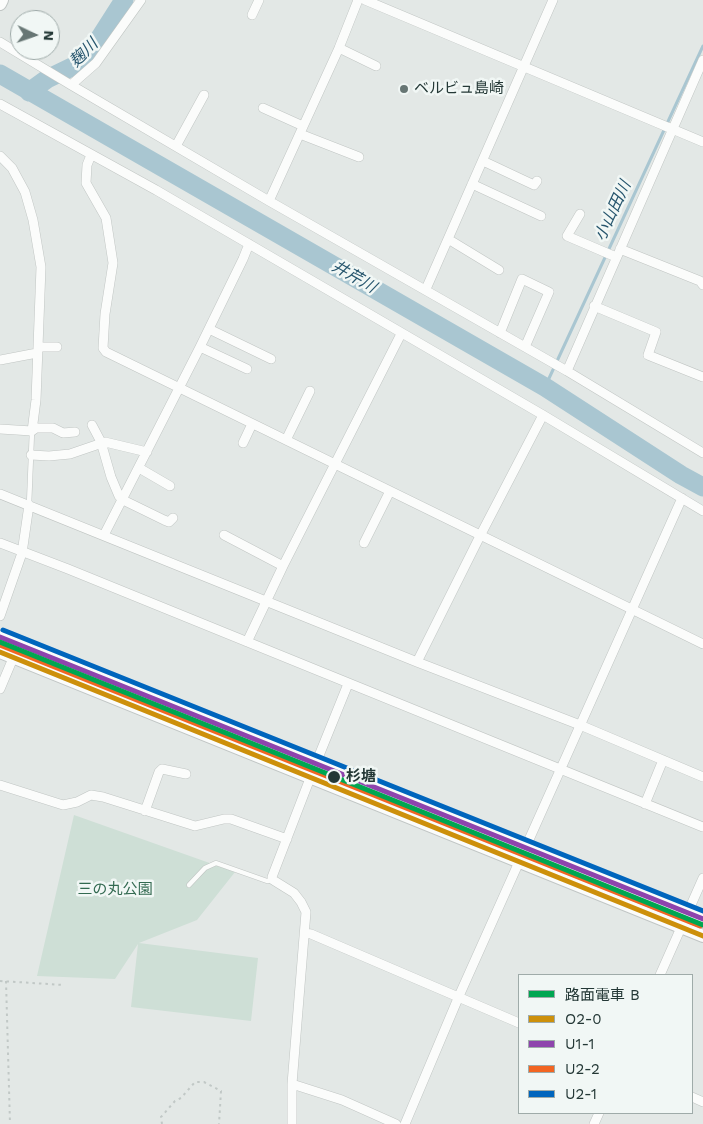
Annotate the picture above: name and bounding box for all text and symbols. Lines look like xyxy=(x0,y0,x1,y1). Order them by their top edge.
north arrow xyxy=(10,10,60,60)
text: N xyxy=(41,30,57,41)
water label: 麹川 xyxy=(66,35,102,71)
place label: ベルビュ島崎 xyxy=(414,80,504,98)
marker: ベルビュ島崎 xyxy=(398,83,410,95)
water label: 小山田川 xyxy=(591,178,635,244)
water label: 井芹川 xyxy=(328,257,380,297)
place label: 杉塘 xyxy=(346,768,376,786)
marker: 杉塘 xyxy=(326,769,342,785)
park label: 三の丸公園 xyxy=(78,881,152,899)
legend xyxy=(518,974,693,1114)
text: 路面電車 B xyxy=(565,986,640,1004)
text: O2-0 xyxy=(565,1010,602,1028)
text: U1-1 xyxy=(565,1035,594,1053)
text: U2-2 xyxy=(565,1060,600,1078)
text: U2-1 xyxy=(565,1085,597,1103)

